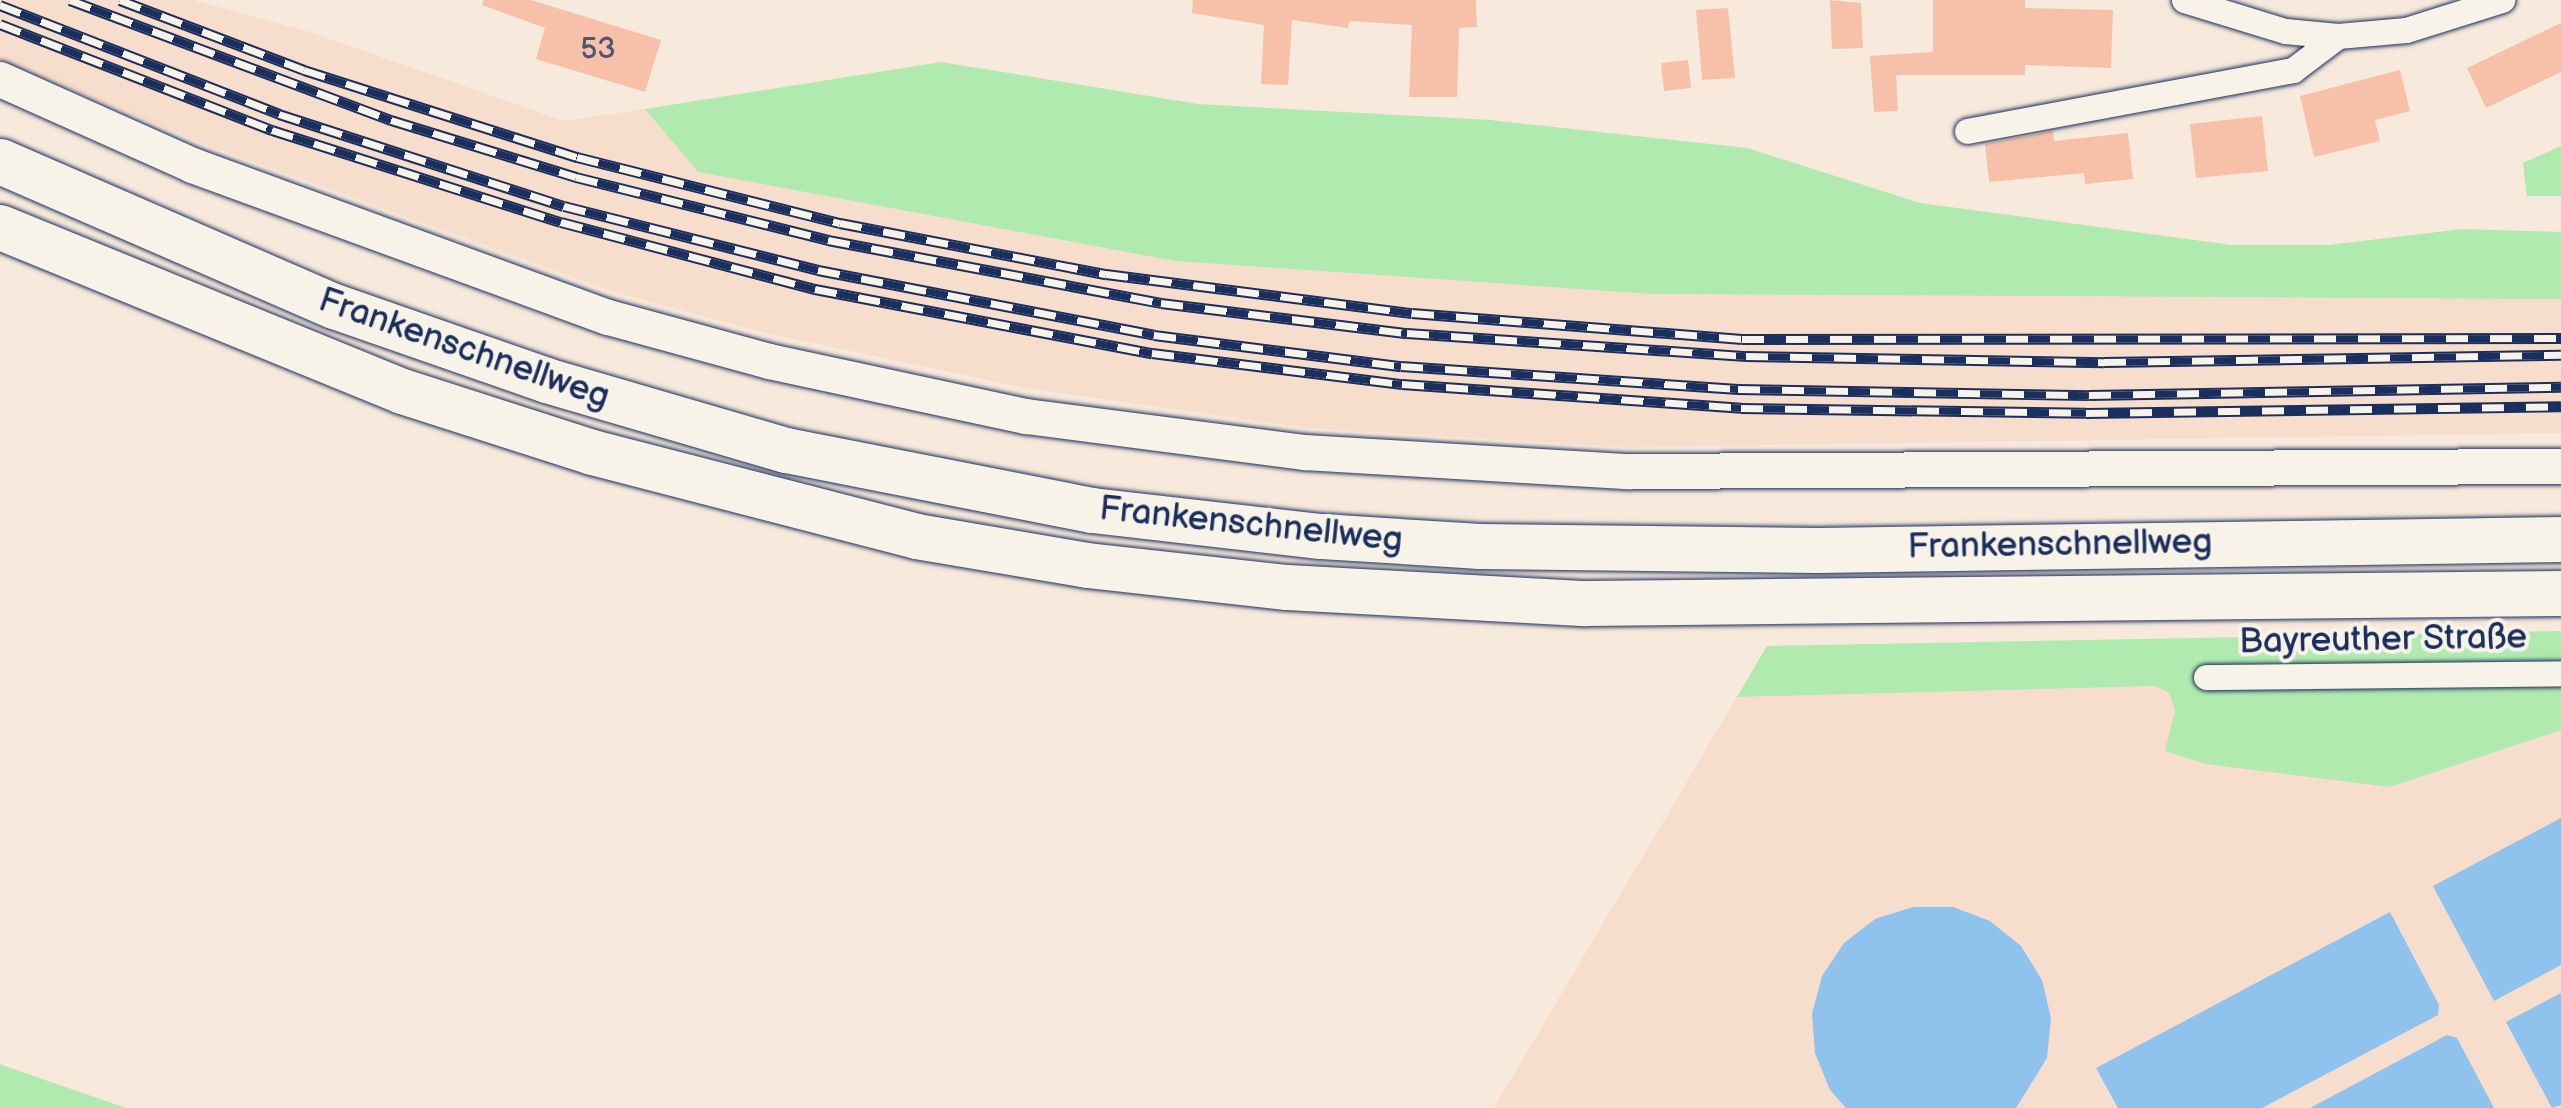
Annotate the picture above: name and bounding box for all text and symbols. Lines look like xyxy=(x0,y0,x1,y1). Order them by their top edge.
house number: 53 xyxy=(580,31,616,67)
street label: Frankenschnellweg xyxy=(313,279,615,419)
street label: Frankenschnellweg xyxy=(1097,488,1405,562)
street label: Frankenschnellweg xyxy=(1907,521,2213,569)
street label: Bayreuther Straße xyxy=(2238,616,2528,664)

